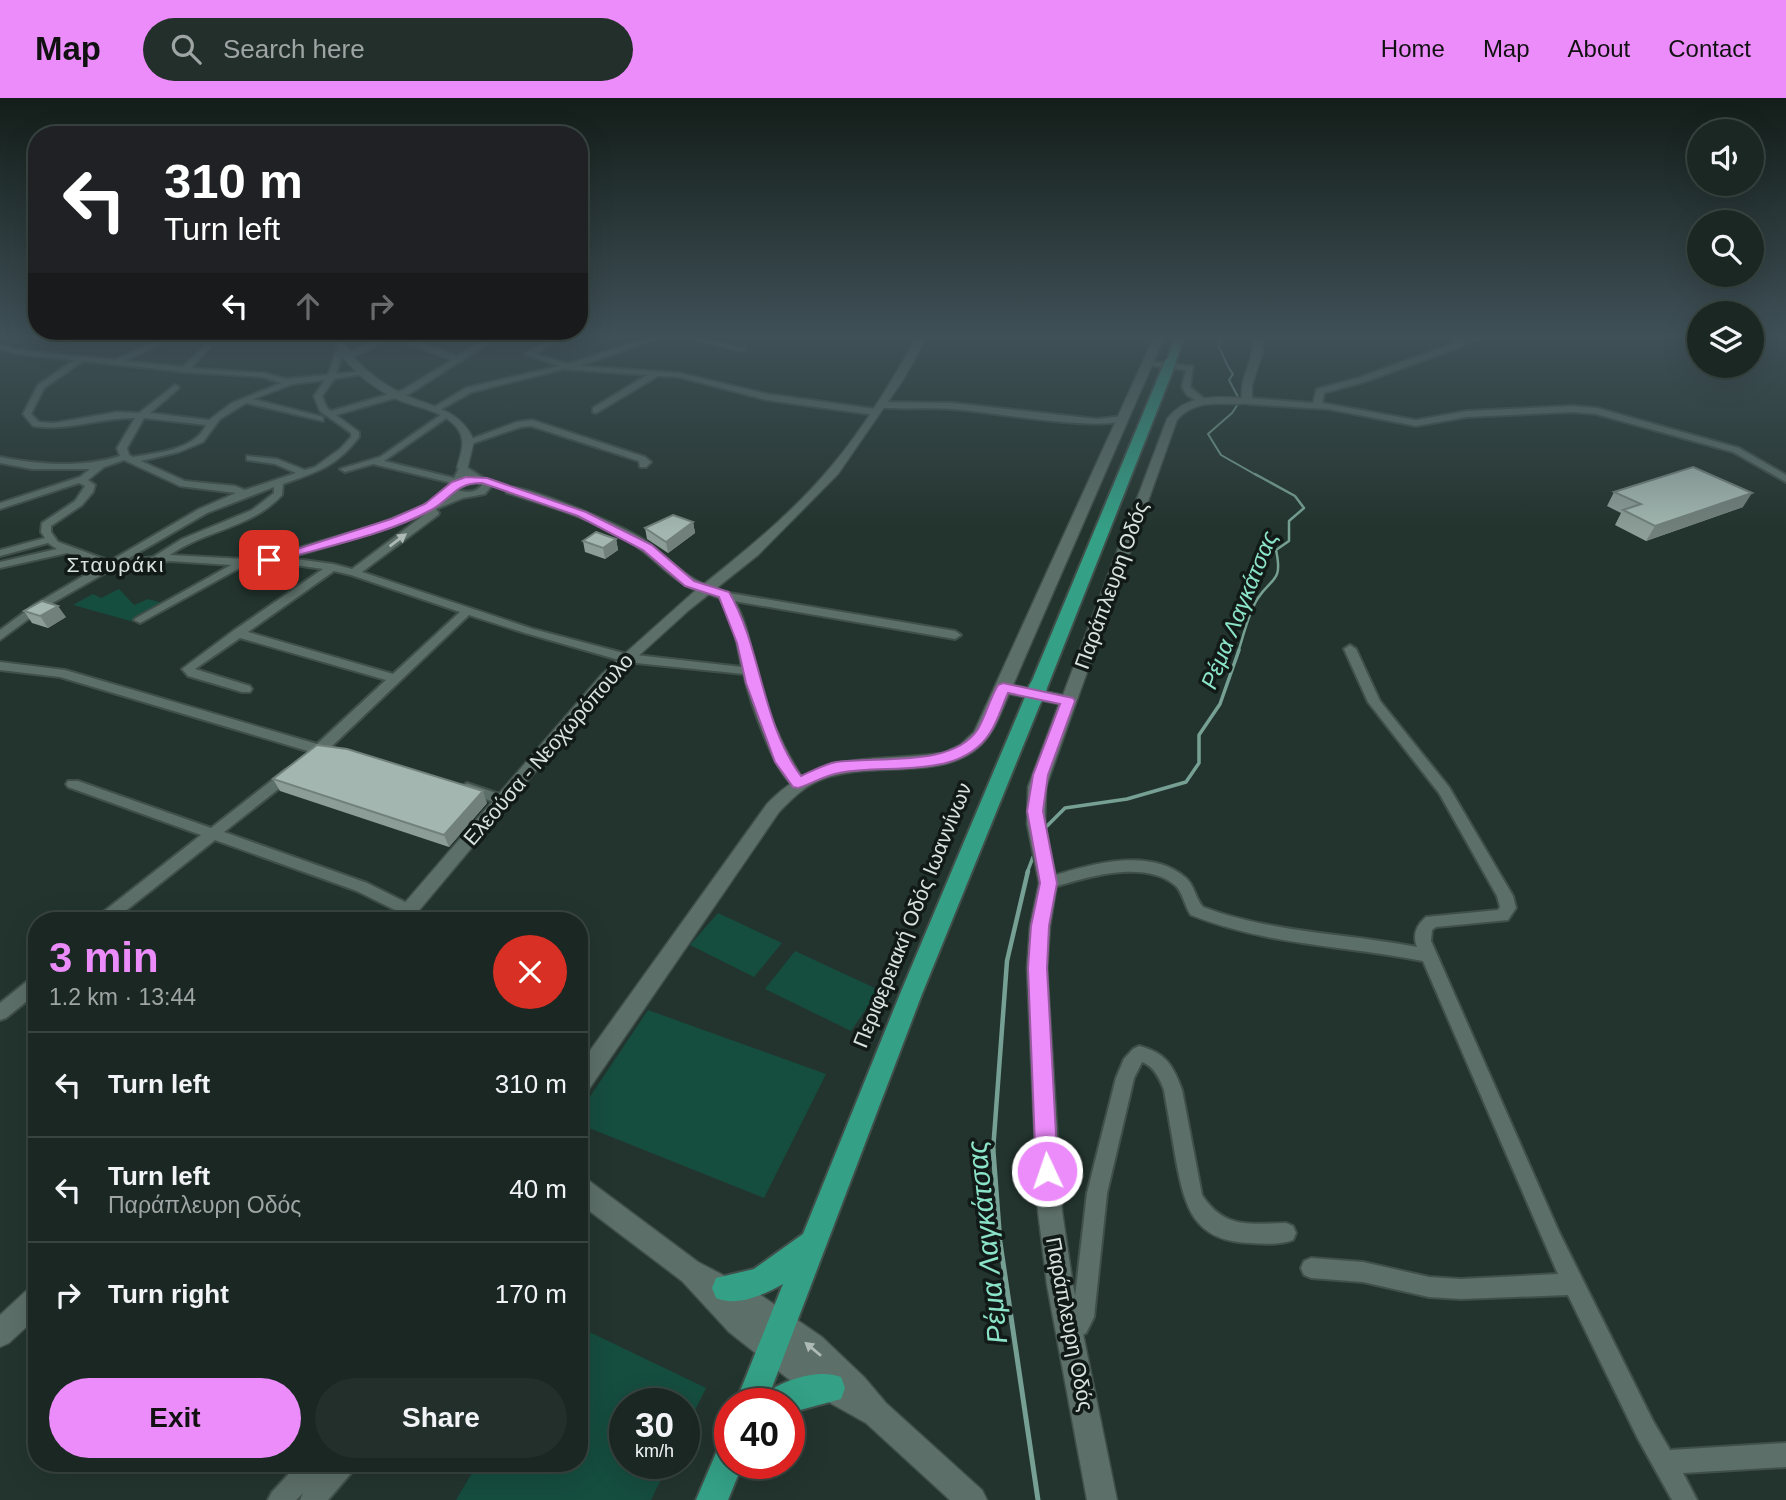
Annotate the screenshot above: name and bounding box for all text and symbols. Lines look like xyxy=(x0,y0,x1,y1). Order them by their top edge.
search box xyxy=(143,18,633,81)
text: Map xyxy=(35,30,101,67)
icon: search xyxy=(167,30,205,68)
text: Search here xyxy=(223,34,365,64)
text: Home xyxy=(1381,35,1445,62)
text: Map xyxy=(1483,35,1530,62)
text: About xyxy=(1568,35,1630,62)
text: Contact xyxy=(1668,35,1751,62)
map controls xyxy=(1687,119,1764,378)
button: sound xyxy=(1687,119,1764,196)
icon: left xyxy=(49,154,140,245)
text: 310 m xyxy=(164,154,303,208)
button: search xyxy=(1687,210,1764,287)
text: Turn left xyxy=(164,211,280,247)
icon: left xyxy=(216,287,254,325)
icon: ahead xyxy=(289,287,327,325)
icon: right xyxy=(362,287,400,325)
button: layers xyxy=(1687,301,1764,378)
street label: Παράπλευρη Οδός xyxy=(1070,498,1152,672)
water label: Ρέμα Λαγκάτσας xyxy=(1196,527,1283,693)
pin xyxy=(239,530,299,590)
one-way arrow xyxy=(389,534,407,548)
icon: arrive xyxy=(250,541,288,579)
district label: Σταυράκι xyxy=(67,553,165,576)
street label: Ελεούσα - Νεοχωρόπουλο xyxy=(459,649,637,849)
street label: Περιφερειακή Οδός Ιωαννίνων xyxy=(848,779,976,1051)
text: 3 min xyxy=(49,934,159,981)
button: close xyxy=(493,935,567,1009)
text: 1.2 km · 13:44 xyxy=(49,984,196,1010)
icon: left xyxy=(49,1066,87,1104)
text: Turn left xyxy=(108,1069,210,1099)
text: 310 m xyxy=(495,1069,567,1099)
position arrow xyxy=(1010,1134,1084,1208)
water label: Ρέμα Λαγκάτσας xyxy=(961,1138,1013,1345)
text: Turn left xyxy=(108,1161,210,1191)
icon: left xyxy=(49,1171,87,1209)
text: 40 m xyxy=(509,1174,567,1204)
text: Παράπλευρη Οδός xyxy=(108,1192,301,1218)
street label: Παράπλευρη Οδός xyxy=(1042,1235,1098,1413)
icon: right xyxy=(49,1276,87,1314)
text: Turn right xyxy=(108,1279,229,1309)
text: 170 m xyxy=(495,1279,567,1309)
one-way arrow xyxy=(804,1341,822,1357)
button: Exit xyxy=(49,1378,301,1458)
button: Share xyxy=(315,1378,567,1458)
speed limit sign: 40 xyxy=(714,1388,805,1479)
text: 30 xyxy=(635,1405,674,1444)
text: km/h xyxy=(635,1441,674,1461)

